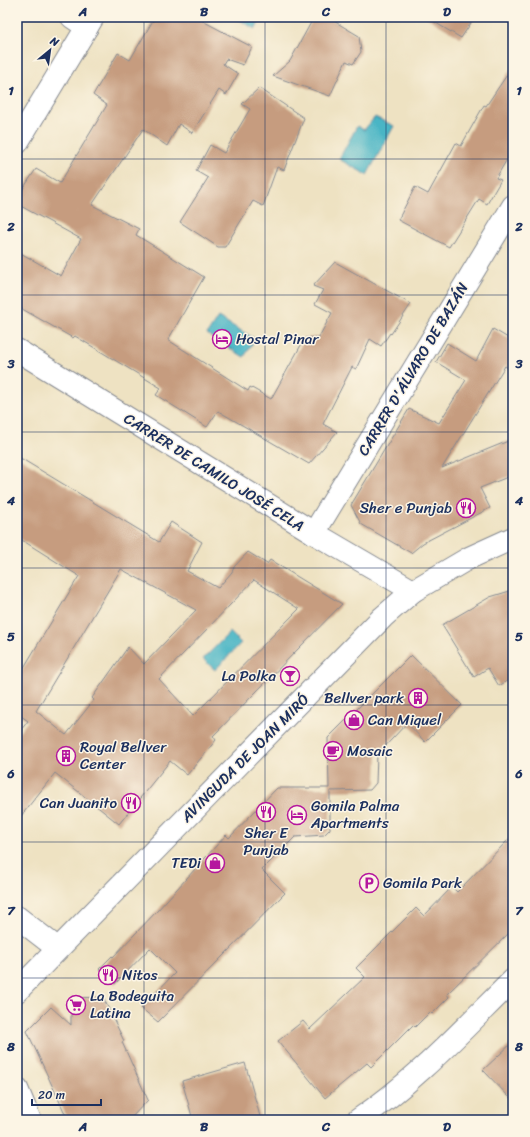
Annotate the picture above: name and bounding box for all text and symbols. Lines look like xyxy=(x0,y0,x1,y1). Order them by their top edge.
text: A xyxy=(78,0,87,23)
text: B xyxy=(200,0,209,23)
text: C xyxy=(321,0,331,23)
text: D xyxy=(443,0,451,23)
north arrow xyxy=(30,30,70,70)
text: N xyxy=(46,31,63,52)
text: 1 xyxy=(8,79,14,102)
text: 1 xyxy=(516,79,522,102)
text: 2 xyxy=(6,215,15,238)
text: 2 xyxy=(514,215,523,238)
street label: CARRER D'ÁLVARO DE BAZÁN xyxy=(351,277,476,461)
place label: Hostal Pinar xyxy=(236,326,319,352)
hotel icon: Hostal Pinar xyxy=(211,328,233,350)
text: 3 xyxy=(6,352,15,375)
text: 3 xyxy=(514,352,523,375)
street label: CARRER DE CAMILO JOSÉ CELA xyxy=(119,406,309,538)
text: 4 xyxy=(6,489,16,512)
text: 4 xyxy=(514,489,524,512)
place label: Sher e Punjab xyxy=(360,495,452,521)
restaurant icon: Sher e Punjab xyxy=(455,497,477,519)
text: 5 xyxy=(7,625,15,648)
text: 5 xyxy=(515,625,523,648)
place label: La Polka xyxy=(221,663,276,689)
bar icon: La Polka xyxy=(279,665,301,687)
place label: Bellver park xyxy=(324,685,405,711)
street label: AVINGUDA DE JOAN MIRÓ xyxy=(174,687,316,829)
building icon: Bellver park xyxy=(407,687,429,709)
place label: Can Miquel xyxy=(368,707,442,733)
shop icon: Can Miquel xyxy=(343,709,365,731)
place label: Royal Bellver Center xyxy=(80,734,167,777)
place label: Mosaic xyxy=(347,738,393,764)
cafe icon: Mosaic xyxy=(322,740,344,762)
building icon: Royal Bellver Center xyxy=(55,745,77,767)
text: 6 xyxy=(6,762,15,785)
text: 6 xyxy=(514,762,523,785)
place label: Can Juanito xyxy=(40,790,117,816)
restaurant icon: Can Juanito xyxy=(120,792,142,814)
place label: Gomila Palma Apartments xyxy=(310,793,400,836)
restaurant icon: Sher E Punjab xyxy=(255,801,277,823)
hotel icon: Gomila Palma Apartments xyxy=(286,804,308,826)
place label: Sher E Punjab xyxy=(243,820,289,863)
place label: TEDi xyxy=(171,850,202,876)
shop icon: TEDi xyxy=(204,852,226,874)
place label: Gomila Park xyxy=(383,870,463,896)
parking icon: Gomila Park xyxy=(358,872,380,894)
text: 7 xyxy=(7,899,16,922)
text: 7 xyxy=(515,899,524,922)
place label: Nitos xyxy=(122,962,158,988)
restaurant icon: Nitos xyxy=(97,964,119,986)
place label: La Bodeguita Latina xyxy=(90,983,175,1026)
supermarket icon: La Bodeguita Latina xyxy=(65,994,87,1016)
text: 8 xyxy=(6,1035,15,1058)
text: 8 xyxy=(514,1035,523,1058)
scale bar xyxy=(32,1081,101,1107)
text: 20 m xyxy=(38,1084,65,1106)
text: A xyxy=(78,1115,87,1137)
text: B xyxy=(200,1115,209,1137)
text: C xyxy=(321,1115,331,1137)
text: D xyxy=(443,1115,451,1137)

